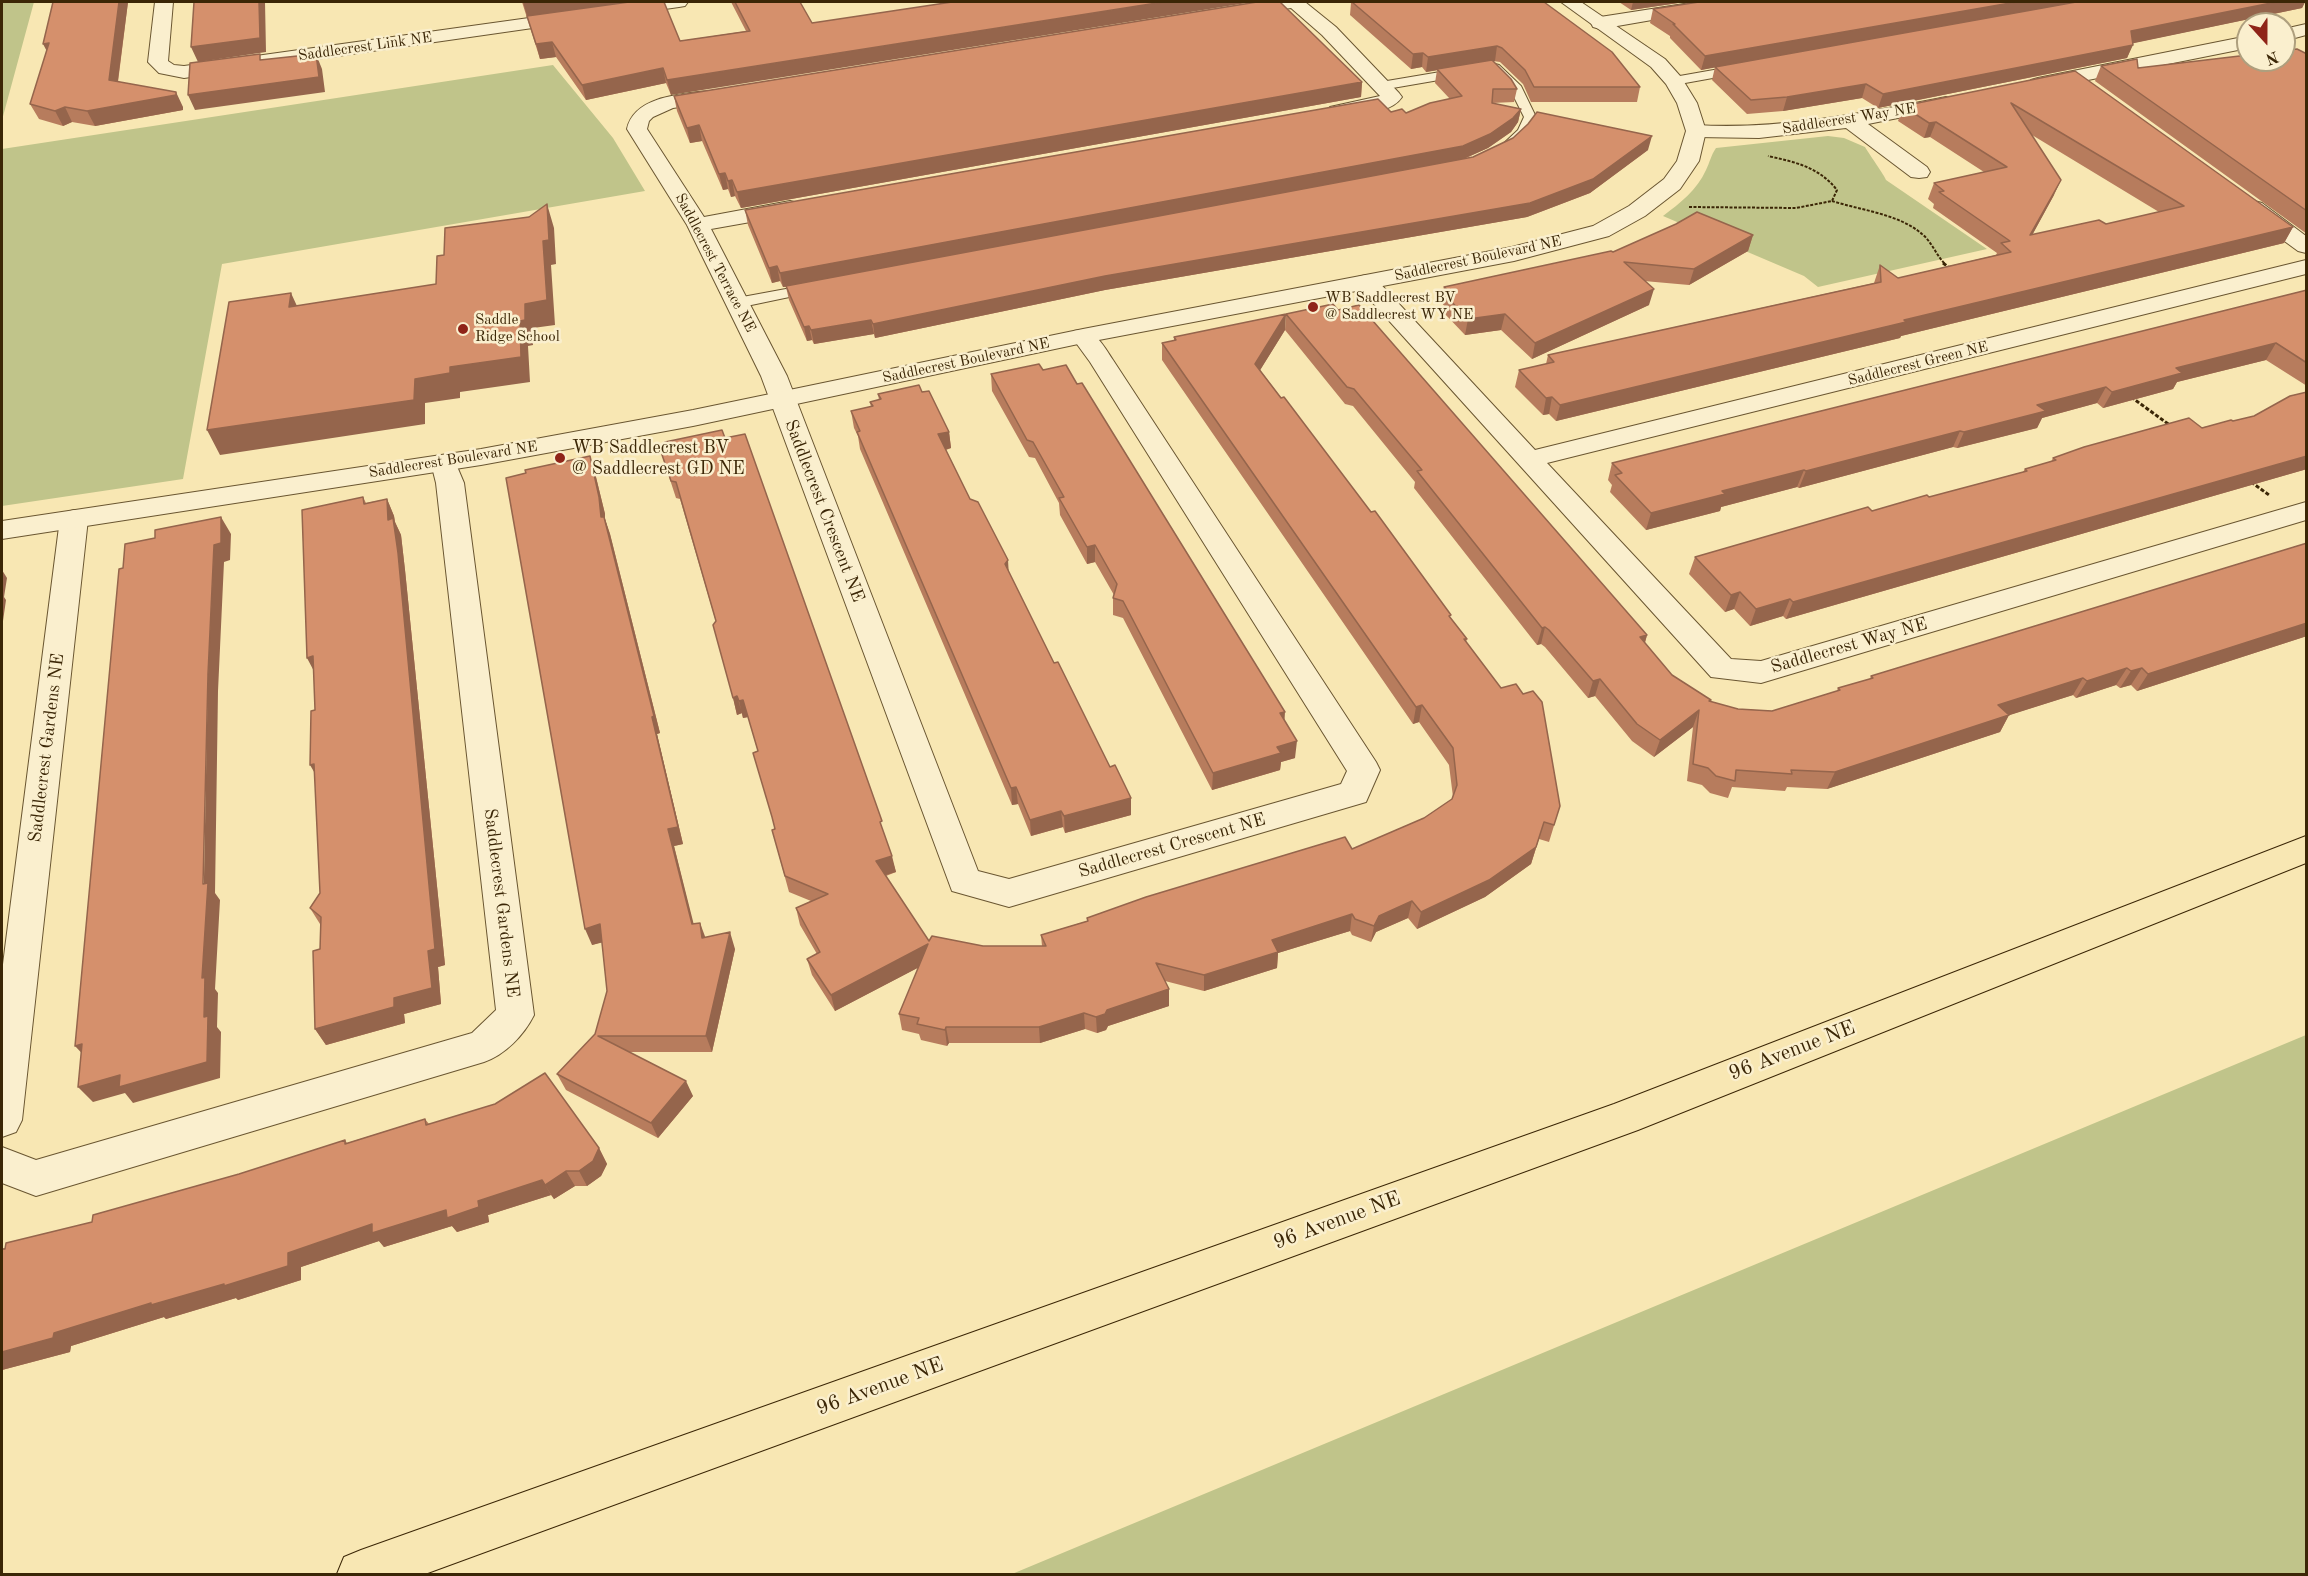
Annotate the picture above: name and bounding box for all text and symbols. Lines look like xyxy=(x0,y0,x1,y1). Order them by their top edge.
north arrow xyxy=(2236,12,2296,72)
street label: Saddlecrest Link NE xyxy=(297,29,433,65)
text: N xyxy=(2263,47,2280,67)
street label: Saddlecrest Way NE xyxy=(1781,100,1917,138)
street label: Saddlecrest Terrace NE xyxy=(671,190,759,336)
street label: Saddlecrest Boulevard NE xyxy=(1393,232,1563,286)
place label: WB Saddlecrest BV @ Saddlecrest WY NE xyxy=(1325,289,1473,324)
marker: WB Saddlecrest BV @ Saddlecrest WY NE xyxy=(1306,300,1320,314)
place label: Saddle Ridge School xyxy=(475,311,560,346)
marker: Saddle Ridge School xyxy=(456,322,470,336)
street label: Saddlecrest Boulevard NE xyxy=(881,334,1051,388)
street label: Saddlecrest Green NE xyxy=(1846,338,1990,390)
street label: Saddlecrest Crescent NE xyxy=(779,417,869,605)
place label: WB Saddlecrest BV @ Saddlecrest GD NE xyxy=(572,437,745,480)
street label: Saddlecrest Boulevard NE xyxy=(367,438,539,482)
marker: WB Saddlecrest BV @ Saddlecrest GD NE xyxy=(553,451,567,465)
street label: Saddlecrest Way NE xyxy=(1768,613,1930,679)
street label: Saddlecrest Gardens NE xyxy=(25,652,69,844)
street label: Saddlecrest Gardens NE xyxy=(479,807,523,999)
street label: Saddlecrest Crescent NE xyxy=(1076,809,1268,883)
street label: 96 Avenue NE xyxy=(1725,1015,1859,1087)
street label: 96 Avenue NE xyxy=(1270,1186,1404,1256)
street label: 96 Avenue NE xyxy=(813,1352,947,1422)

